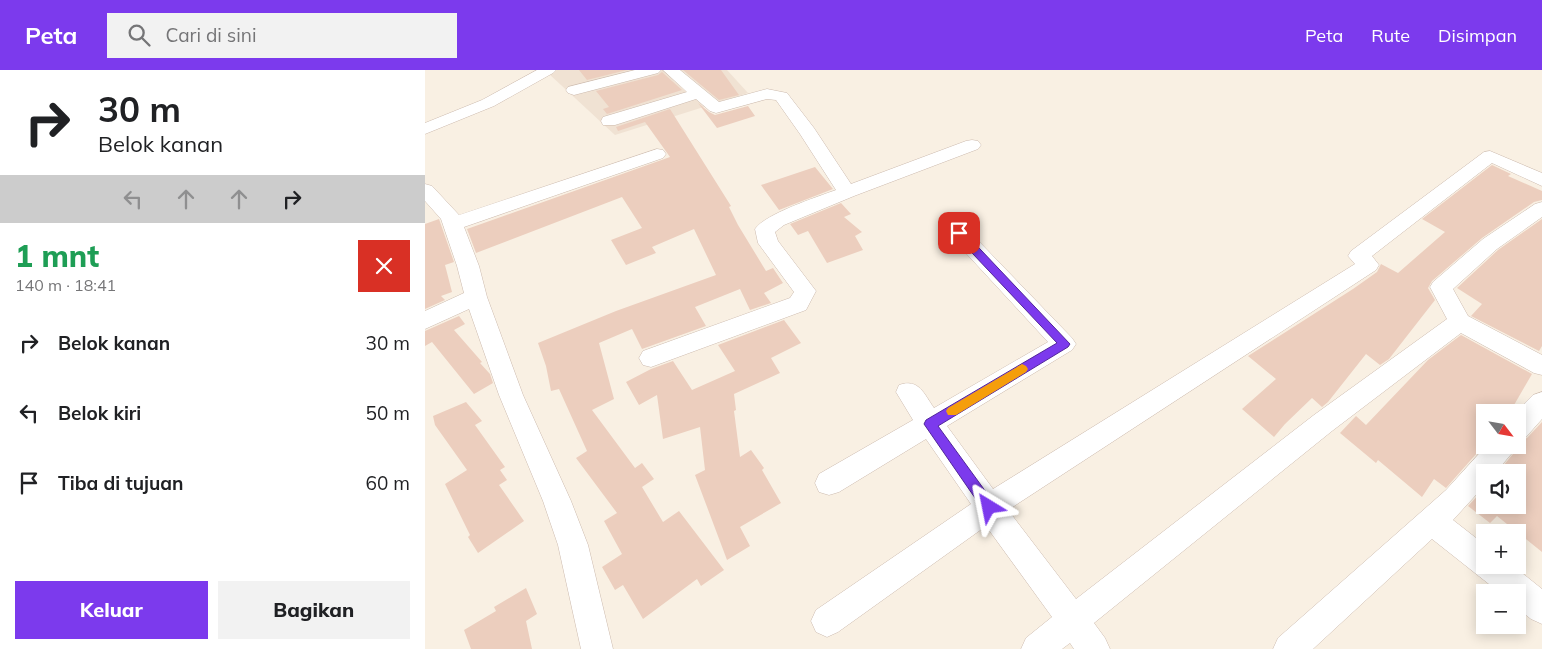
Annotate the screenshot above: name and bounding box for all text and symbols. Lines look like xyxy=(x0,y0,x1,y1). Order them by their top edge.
search box xyxy=(107,13,457,58)
text: Peta xyxy=(25,20,77,50)
icon: search xyxy=(125,21,153,49)
text: Cari di sini xyxy=(165,23,256,47)
text: Peta xyxy=(1305,24,1343,47)
text: Rute xyxy=(1371,24,1410,47)
text: Disimpan xyxy=(1438,24,1517,47)
text: 30 m xyxy=(98,87,181,131)
icon: right xyxy=(15,90,80,155)
text: Belok kanan xyxy=(98,130,223,158)
icon: left xyxy=(119,185,147,213)
icon: ahead xyxy=(172,185,200,213)
icon: ahead xyxy=(225,185,253,213)
icon: right xyxy=(278,185,306,213)
pin xyxy=(938,212,980,254)
icon: arrive xyxy=(945,219,973,247)
text: 1 mnt xyxy=(15,237,99,275)
button: close xyxy=(358,240,410,292)
text: 140 m · 18:41 xyxy=(15,275,116,295)
icon: right xyxy=(15,329,43,357)
text: Belok kanan xyxy=(58,331,170,355)
text: 30 m xyxy=(366,331,410,355)
icon: left xyxy=(15,399,43,427)
text: Belok kiri xyxy=(58,401,141,425)
text: 50 m xyxy=(366,401,410,425)
north arrow xyxy=(1476,404,1526,454)
map controls xyxy=(1476,404,1526,634)
button: sound xyxy=(1476,464,1526,514)
icon: arrive xyxy=(15,469,43,497)
text: Tiba di tujuan xyxy=(58,471,183,495)
text: 60 m xyxy=(366,471,410,495)
position arrow xyxy=(962,480,1014,532)
button: + xyxy=(1476,524,1526,574)
button: Keluar xyxy=(15,581,208,639)
button: Bagikan xyxy=(218,581,410,639)
button: − xyxy=(1476,584,1526,634)

